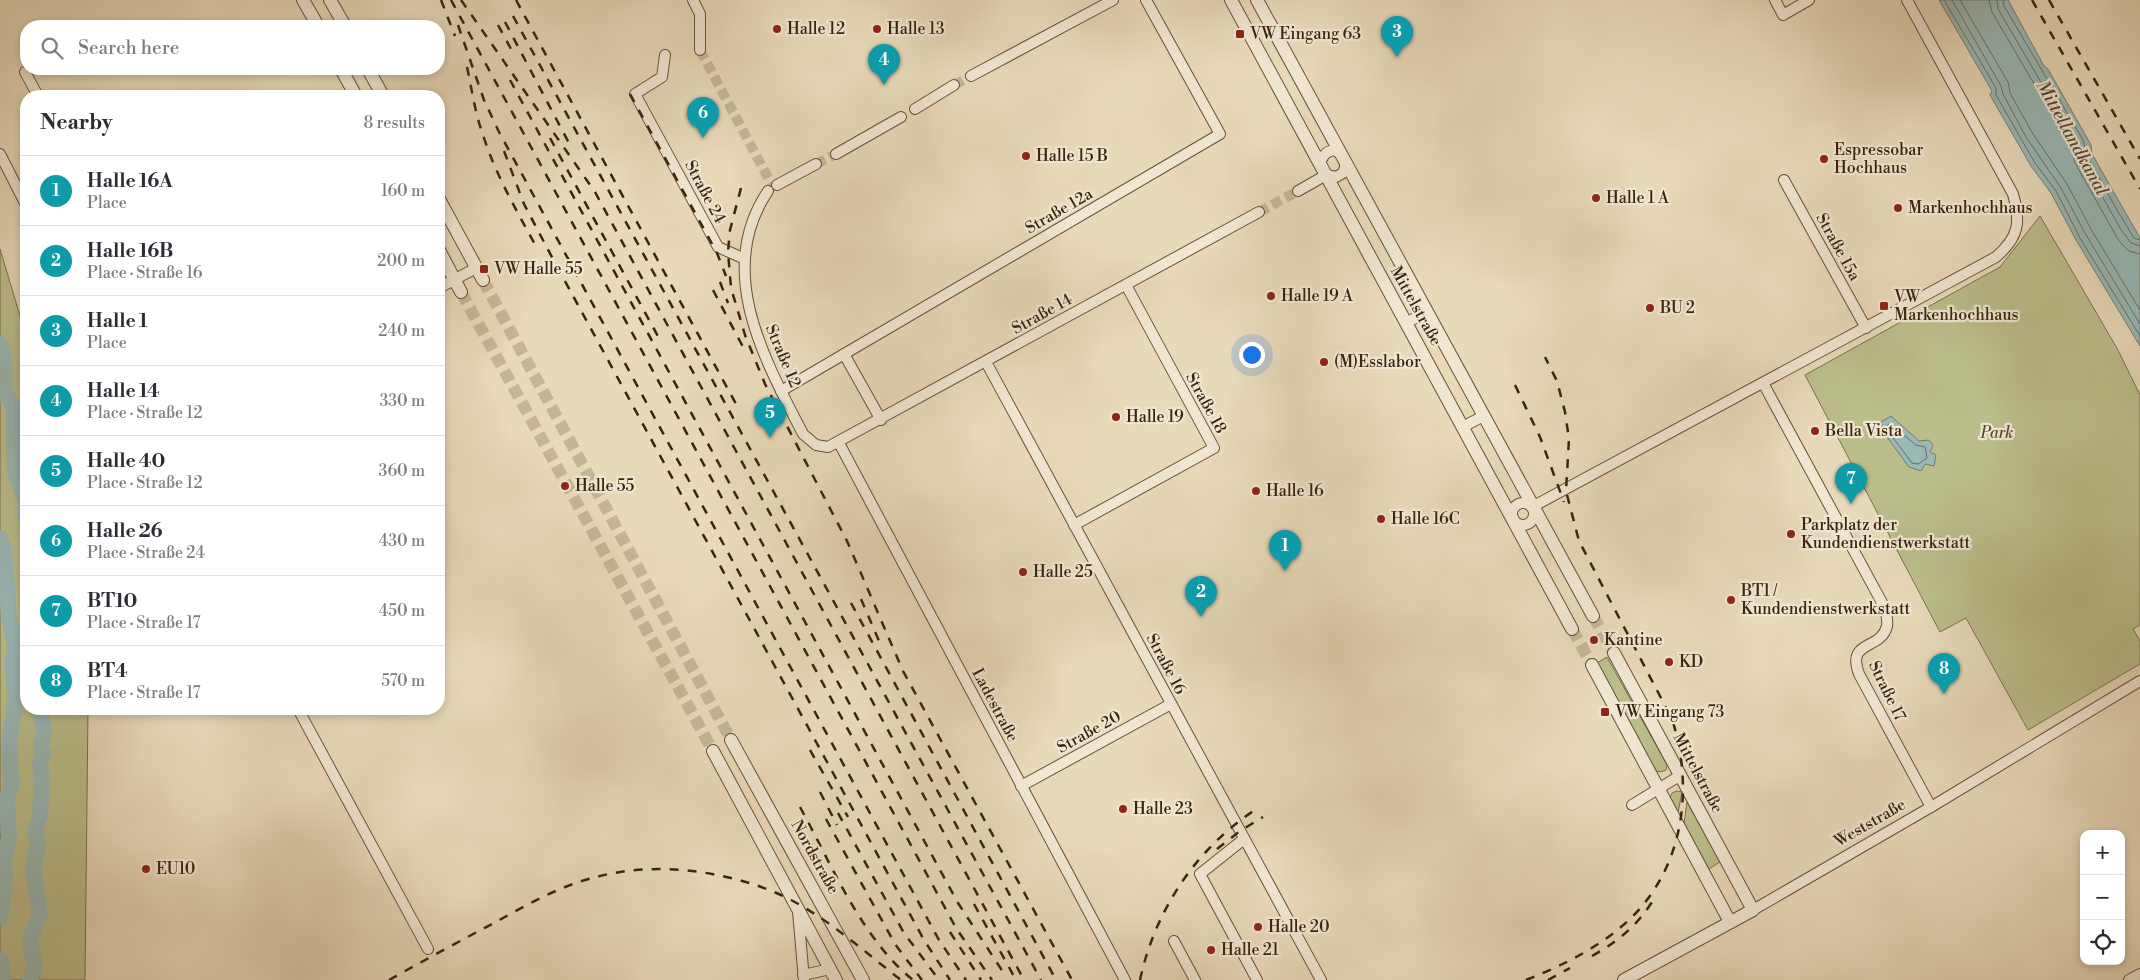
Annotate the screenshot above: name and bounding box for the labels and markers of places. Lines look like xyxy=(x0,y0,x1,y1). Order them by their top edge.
pin: 3 xyxy=(1381,16,1413,57)
place label: Halle 12 xyxy=(787,19,845,39)
place label: Halle 13 xyxy=(887,19,945,39)
marker: Halle 12 xyxy=(771,23,783,35)
marker: Halle 13 xyxy=(871,23,883,35)
place label: VW Eingang 63 xyxy=(1249,24,1361,44)
marker: VW Eingang 63 xyxy=(1234,28,1246,40)
pin: 4 xyxy=(868,44,900,85)
pin: 6 xyxy=(687,97,719,138)
place label: Espressobar Hochhaus xyxy=(1834,140,1923,178)
place label: Halle 15 B xyxy=(1036,146,1108,166)
marker: Halle 15 B xyxy=(1020,150,1032,162)
marker: Espressobar Hochhaus xyxy=(1818,153,1830,165)
place label: Halle 1 A xyxy=(1606,188,1670,208)
marker: Halle 1 A xyxy=(1590,192,1602,204)
place label: Markenhochhaus xyxy=(1908,198,2033,218)
marker: Markenhochhaus xyxy=(1892,202,1904,214)
place label: VW Halle 55 xyxy=(493,259,583,279)
marker: VW Halle 55 xyxy=(478,263,490,275)
place label: Halle 19 A xyxy=(1281,286,1354,306)
place label: VW Markenhochhaus xyxy=(1893,287,2019,325)
marker: Halle 19 A xyxy=(1265,290,1277,302)
place label: BU 2 xyxy=(1659,298,1695,318)
marker: VW Markenhochhaus xyxy=(1878,300,1890,312)
marker: BU 2 xyxy=(1644,302,1656,314)
place label: (M)Esslabor xyxy=(1334,352,1421,372)
marker: (M)Esslabor xyxy=(1318,356,1330,368)
pin: 5 xyxy=(754,397,786,438)
place label: Halle 19 xyxy=(1126,407,1184,427)
marker: Halle 19 xyxy=(1110,411,1122,423)
place label: Bella Vista xyxy=(1824,421,1903,441)
marker: Bella Vista xyxy=(1809,425,1821,437)
pin: 7 xyxy=(1835,463,1867,504)
place label: Halle 55 xyxy=(575,476,635,496)
marker: Halle 55 xyxy=(559,480,571,492)
place label: Halle 16 xyxy=(1266,481,1324,501)
marker: Halle 16 xyxy=(1250,485,1262,497)
place label: Halle 16C xyxy=(1391,509,1460,529)
marker: Halle 16C xyxy=(1375,513,1387,525)
place label: Parkplatz der Kundendienstwerkstatt xyxy=(1801,515,1971,553)
marker: Parkplatz der Kundendienstwerkstatt xyxy=(1785,528,1797,540)
pin: 1 xyxy=(1269,530,1301,571)
place label: Halle 25 xyxy=(1033,562,1093,582)
marker: Halle 25 xyxy=(1017,566,1029,578)
pin: 2 xyxy=(1185,576,1217,617)
place label: BT1 / Kundendienstwerkstatt xyxy=(1740,581,1911,619)
marker: BT1 / Kundendienstwerkstatt xyxy=(1725,594,1737,606)
place label: Kantine xyxy=(1604,630,1663,650)
marker: Kantine xyxy=(1588,634,1600,646)
place label: KD xyxy=(1679,652,1703,672)
pin: 8 xyxy=(1928,653,1960,694)
marker: KD xyxy=(1663,656,1675,668)
place label: VW Eingang 73 xyxy=(1614,702,1725,722)
marker: VW Eingang 73 xyxy=(1599,706,1611,718)
place label: Halle 23 xyxy=(1133,799,1193,819)
marker: Halle 23 xyxy=(1117,803,1129,815)
place label: EU10 xyxy=(156,859,195,879)
marker: EU10 xyxy=(140,863,152,875)
place label: Halle 20 xyxy=(1268,917,1330,937)
marker: Halle 20 xyxy=(1252,921,1264,933)
place label: Halle 21 xyxy=(1221,940,1279,960)
marker: Halle 21 xyxy=(1205,944,1217,956)

